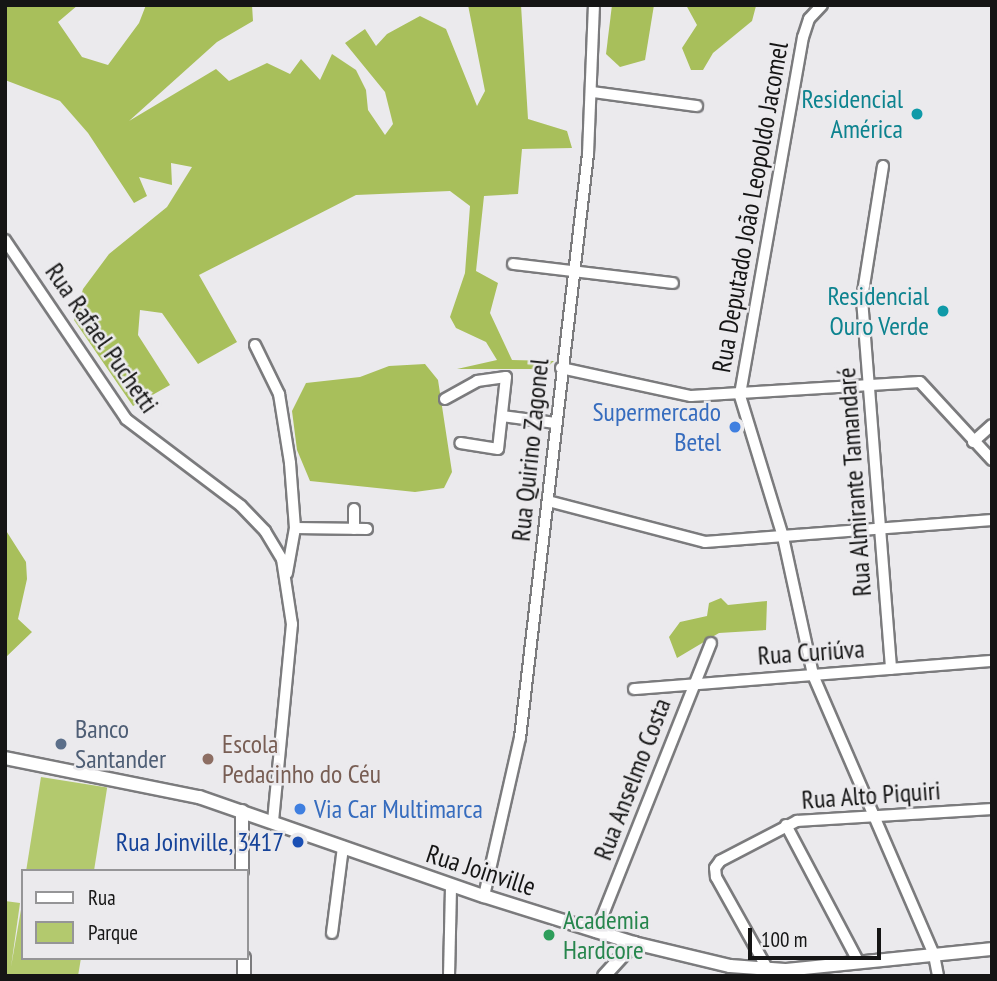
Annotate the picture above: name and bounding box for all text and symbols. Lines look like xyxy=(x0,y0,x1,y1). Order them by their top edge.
street label: Rua Deputado João Leopoldo Jacomel xyxy=(706,39,794,375)
place label: Residencial América xyxy=(802,83,903,144)
marker: Residencial América xyxy=(909,106,925,122)
street label: Rua Rafael Puchetti xyxy=(39,257,165,419)
place label: Residencial Ouro Verde xyxy=(828,280,929,342)
marker: Residencial Ouro Verde xyxy=(935,303,951,319)
street label: Rua Quirino Zagonel xyxy=(505,357,555,543)
street label: Rua Almirante Tamandaré xyxy=(830,366,878,598)
place label: Supermercado Betel xyxy=(592,396,721,458)
marker: Supermercado Betel xyxy=(727,419,743,435)
street label: Rua Curiúva xyxy=(757,633,865,671)
street label: Rua Anselmo Costa xyxy=(587,693,677,865)
place label: Banco Santander xyxy=(75,713,166,774)
place label: Escola Pedacinho do Céu xyxy=(222,728,381,790)
marker: Banco Santander xyxy=(53,736,69,752)
marker: Escola Pedacinho do Céu xyxy=(200,751,216,767)
street label: Rua Alto Piquiri xyxy=(800,775,942,815)
place label: Via Car Multimarca xyxy=(314,793,483,825)
marker: Via Car Multimarca xyxy=(292,801,308,817)
place label: Rua Joinville, 3417 xyxy=(114,826,284,858)
marker: Rua Joinville, 3417 xyxy=(290,834,306,850)
street label: Rua Joinville xyxy=(423,838,539,902)
legend xyxy=(21,869,248,960)
text: Rua xyxy=(88,884,116,911)
place label: Academia Hardcore xyxy=(563,904,650,965)
scale bar xyxy=(752,914,885,958)
text: Parque xyxy=(88,919,138,946)
text: 100 m xyxy=(761,926,807,953)
marker: Academia Hardcore xyxy=(541,927,557,943)

